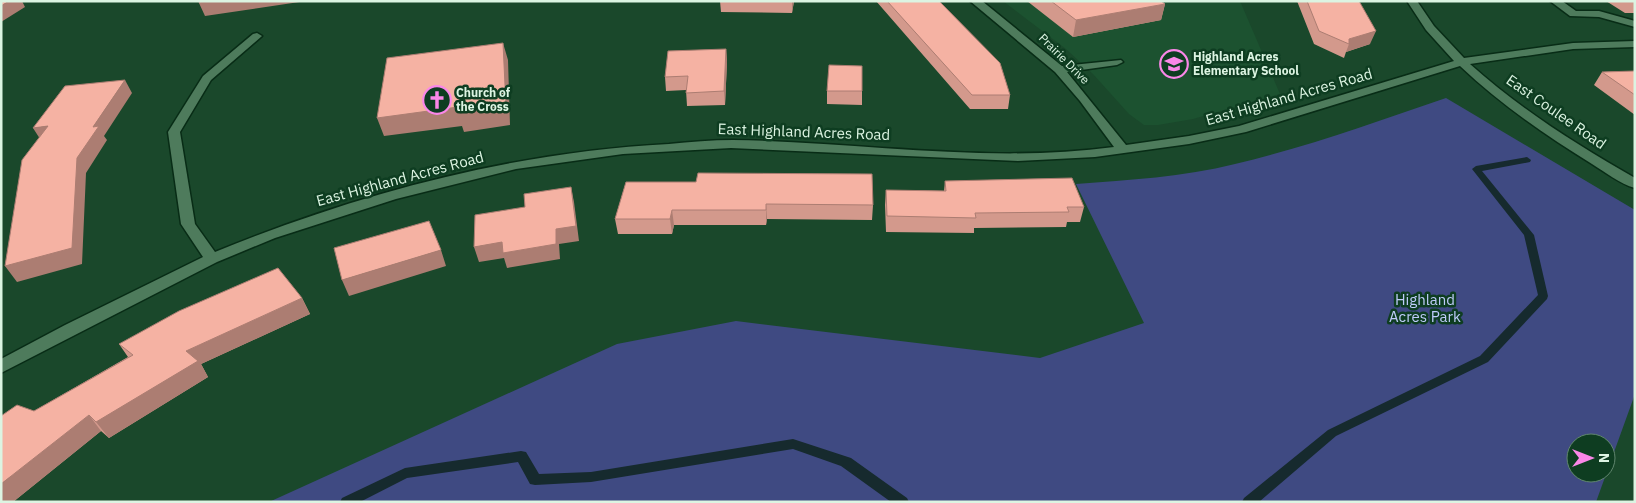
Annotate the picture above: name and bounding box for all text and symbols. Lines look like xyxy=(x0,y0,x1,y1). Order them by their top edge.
street label: Prairie Drive xyxy=(1036,30,1093,87)
school or university icon: Highland Acres Elementary School xyxy=(1159,49,1189,79)
place label: Highland Acres Elementary School xyxy=(1193,49,1299,78)
street label: East Highland Acres Road xyxy=(1203,64,1374,129)
street label: East Coulee Road xyxy=(1503,70,1610,153)
church icon: Church of the Cross xyxy=(422,85,452,115)
place label: Church of the Cross xyxy=(456,85,511,114)
street label: East Highland Acres Road xyxy=(717,119,891,144)
street label: East Highland Acres Road xyxy=(314,147,486,210)
park label: Highland Acres Park xyxy=(1389,290,1461,326)
north arrow xyxy=(1566,433,1616,483)
text: N xyxy=(1595,453,1613,463)

